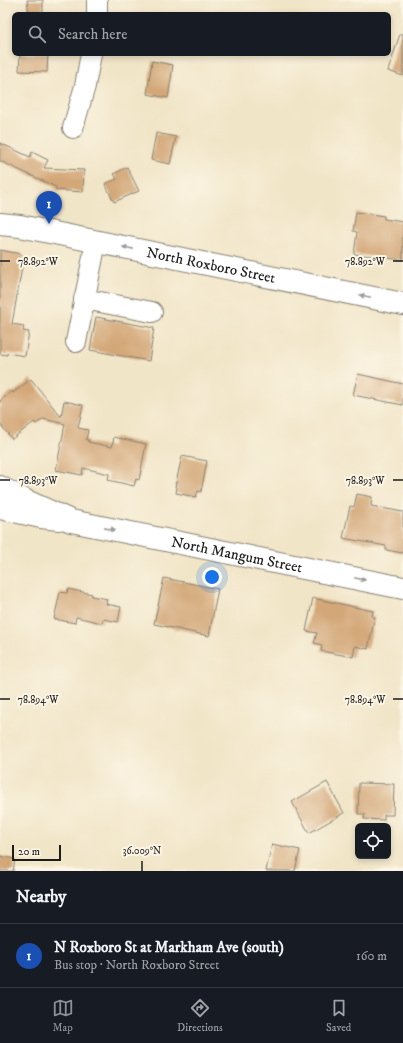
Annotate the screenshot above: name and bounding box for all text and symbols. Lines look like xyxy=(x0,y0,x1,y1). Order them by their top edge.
search box xyxy=(12,12,391,56)
icon: search xyxy=(26,23,48,45)
text: Search here xyxy=(58,25,127,44)
pin: 1 xyxy=(36,191,62,224)
street label: North Roxboro Street xyxy=(145,243,277,288)
one-way arrow xyxy=(122,245,134,251)
text: 78.892°W xyxy=(18,256,59,268)
text: 78.892°W xyxy=(345,256,386,268)
one-way arrow xyxy=(359,293,371,299)
text: 78.893°W xyxy=(19,475,58,487)
text: 78.893°W xyxy=(346,475,385,487)
one-way arrow xyxy=(103,526,116,532)
street label: North Mangum Street xyxy=(170,532,304,578)
your location xyxy=(202,567,222,587)
one-way arrow xyxy=(354,577,366,583)
text: 78.894°W xyxy=(18,694,59,706)
text: 78.894°W xyxy=(345,694,386,706)
map controls xyxy=(355,823,391,859)
button: locate xyxy=(355,823,391,859)
scale bar xyxy=(12,843,61,862)
text: 20 m xyxy=(18,845,40,859)
text: 36.009°N xyxy=(123,845,161,857)
text: Nearby xyxy=(16,886,66,908)
text: N Roxboro St at Markham Ave (south) xyxy=(54,938,284,957)
text: 1 xyxy=(27,948,31,964)
text: 160 m xyxy=(356,948,387,964)
text: Bus stop · North Roxboro Street xyxy=(54,957,219,973)
tab: Map xyxy=(52,997,74,1035)
tab: Directions xyxy=(177,997,223,1035)
tab: Saved xyxy=(326,997,351,1035)

